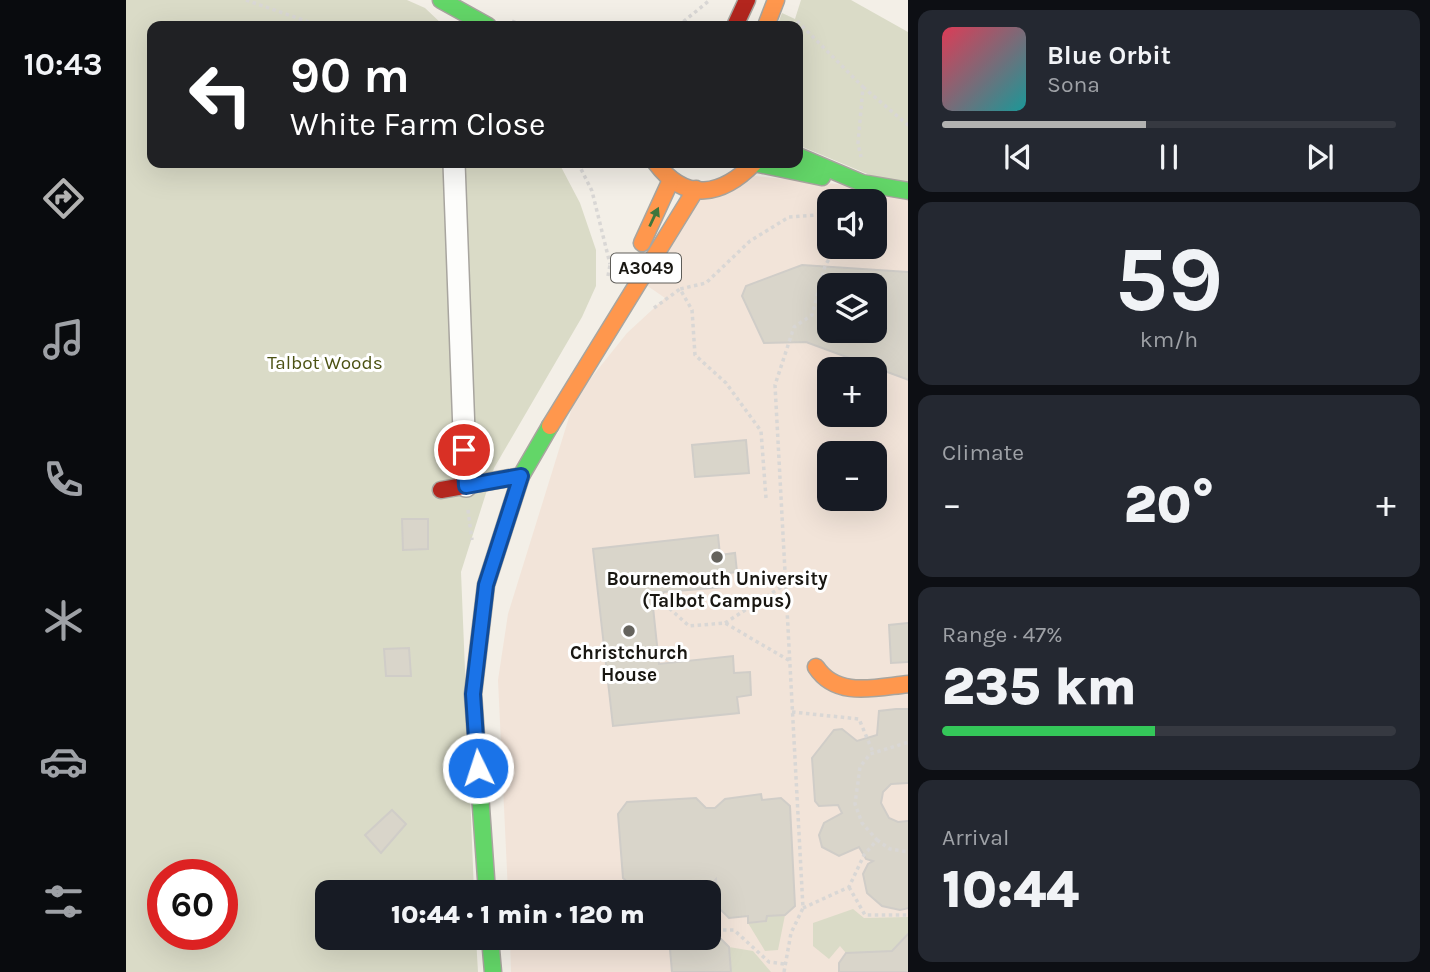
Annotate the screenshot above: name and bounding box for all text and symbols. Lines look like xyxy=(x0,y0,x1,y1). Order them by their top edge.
text: Blue Orbit xyxy=(1047,40,1171,71)
text: 10:43 xyxy=(23,46,103,83)
text: 90 m xyxy=(290,47,410,104)
icon: left xyxy=(175,49,266,140)
text: Sona xyxy=(1047,71,1100,98)
text: White Farm Close xyxy=(290,106,546,143)
icon: previous xyxy=(999,138,1037,176)
icon: pause xyxy=(1150,138,1188,176)
icon: next xyxy=(1301,138,1339,176)
icon: directions xyxy=(39,174,88,223)
map controls xyxy=(817,189,887,511)
button: sound xyxy=(817,189,887,259)
one-way arrow xyxy=(648,207,659,227)
text: 59 xyxy=(1115,227,1223,333)
road number: A3049 xyxy=(611,254,681,282)
button: layers xyxy=(817,273,887,343)
icon: music xyxy=(39,315,88,364)
text: km/h xyxy=(1140,326,1198,353)
park label: Talbot Woods xyxy=(267,352,383,374)
button: + xyxy=(817,357,887,427)
pin xyxy=(434,420,494,480)
icon: arrive xyxy=(445,431,483,469)
text: Climate xyxy=(942,439,1024,466)
button: − xyxy=(817,441,887,511)
icon: phone xyxy=(39,455,88,504)
text: 20° xyxy=(1124,474,1214,535)
text: − xyxy=(942,482,962,527)
text: + xyxy=(1376,482,1396,527)
marker: Bournemouth University (Talbot Campus) xyxy=(709,549,725,565)
place label: Bournemouth University (Talbot Campus) xyxy=(606,568,828,612)
icon: climate xyxy=(39,596,88,645)
text: Range · 47% xyxy=(942,621,1063,648)
marker: Christchurch House xyxy=(621,623,637,639)
place label: Christchurch House xyxy=(570,642,688,686)
text: 235 km xyxy=(942,656,1137,717)
position arrow xyxy=(441,731,515,805)
icon: car xyxy=(39,737,88,786)
text: Arrival xyxy=(942,824,1009,851)
speed limit sign: 60 xyxy=(147,859,238,950)
text: 10:44 xyxy=(942,859,1079,920)
icon: filters xyxy=(39,877,88,926)
text: 10:44 · 1 min · 120 m xyxy=(391,899,645,930)

